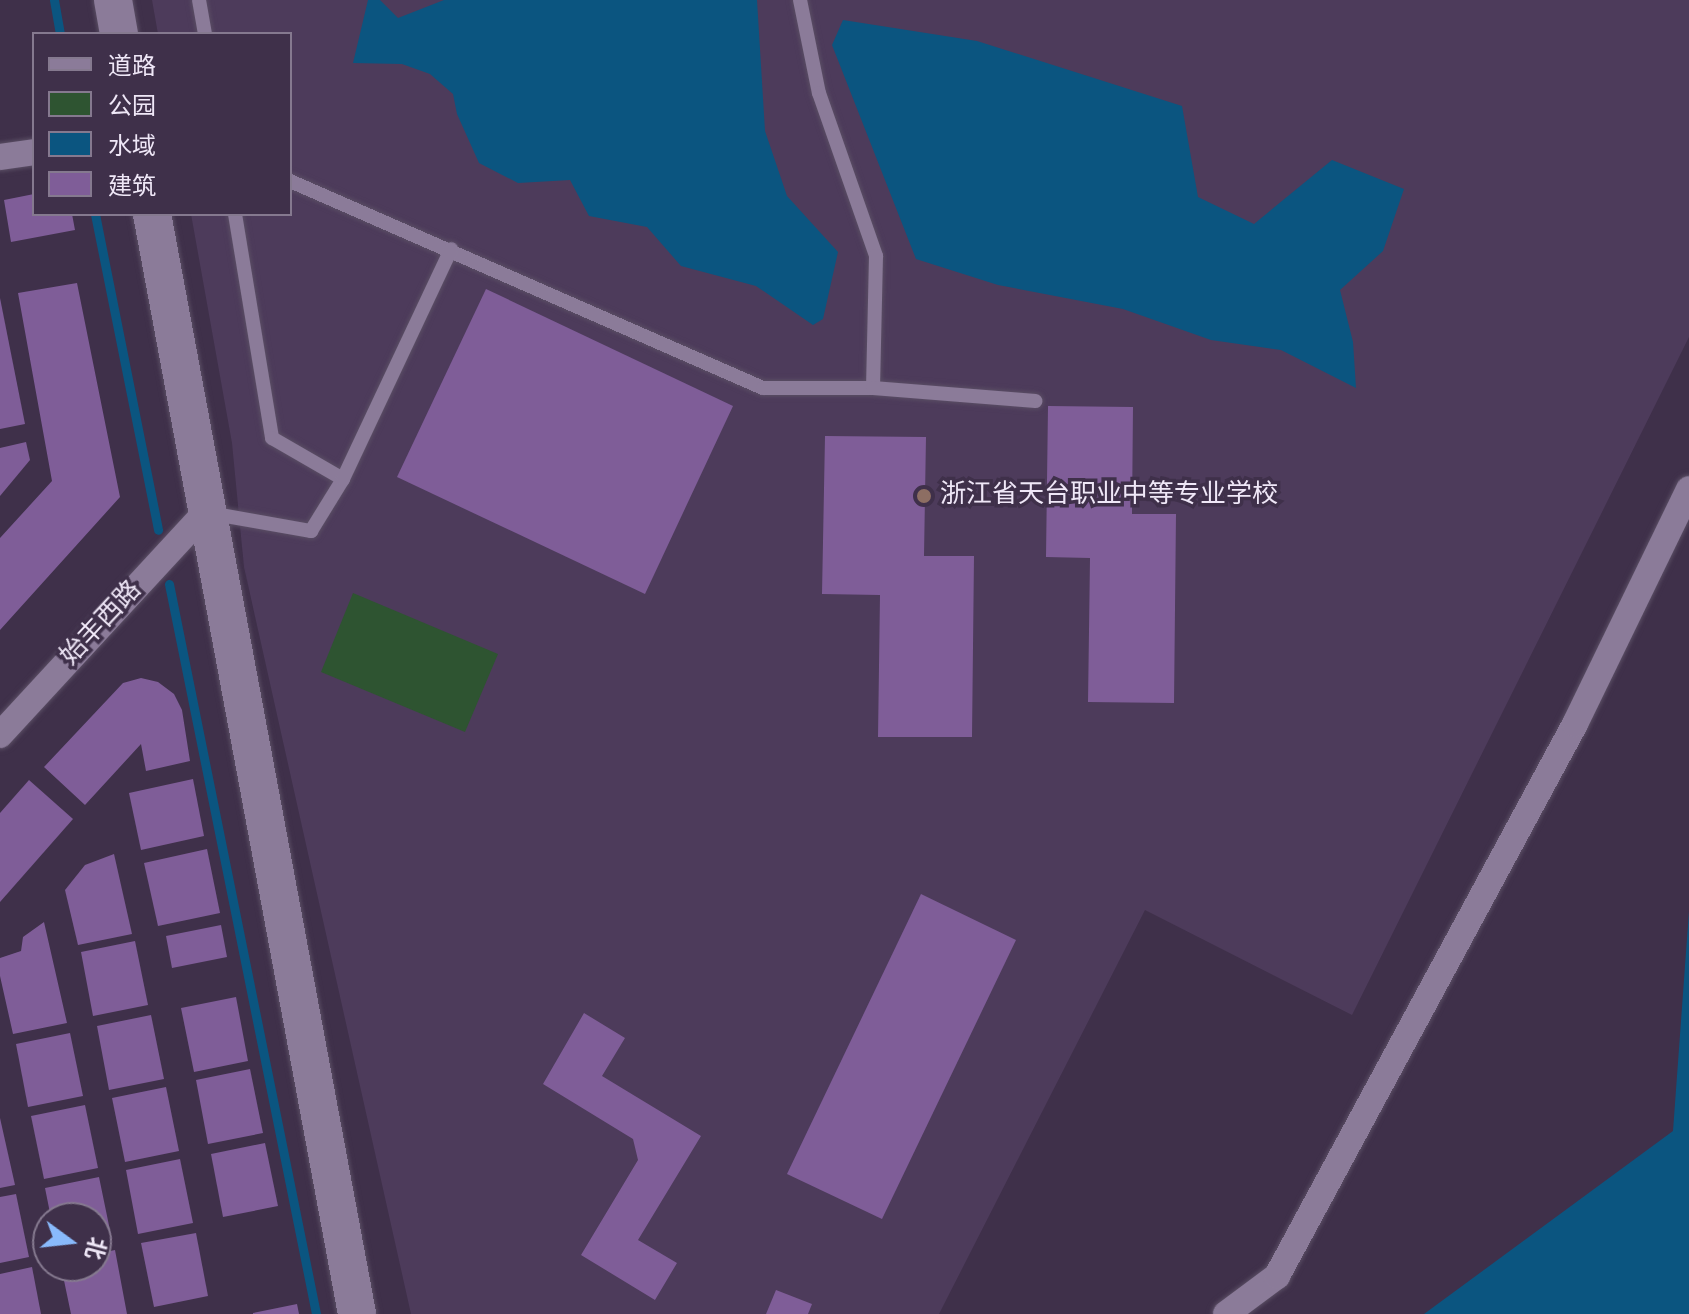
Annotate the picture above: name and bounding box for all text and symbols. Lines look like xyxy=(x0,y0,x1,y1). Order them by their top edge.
legend xyxy=(32,32,292,216)
text: 道路 xyxy=(108,53,156,83)
text: 公园 xyxy=(108,93,156,123)
text: 水域 xyxy=(108,133,156,163)
text: 建筑 xyxy=(108,173,156,203)
place label: 浙江省天台职业中等专业学校 xyxy=(940,480,1278,512)
marker: 浙江省天台职业中等专业学校 xyxy=(915,487,933,505)
street label: 始丰西路 xyxy=(55,575,149,673)
north arrow xyxy=(32,1202,112,1282)
text: 北 xyxy=(78,1234,110,1262)

